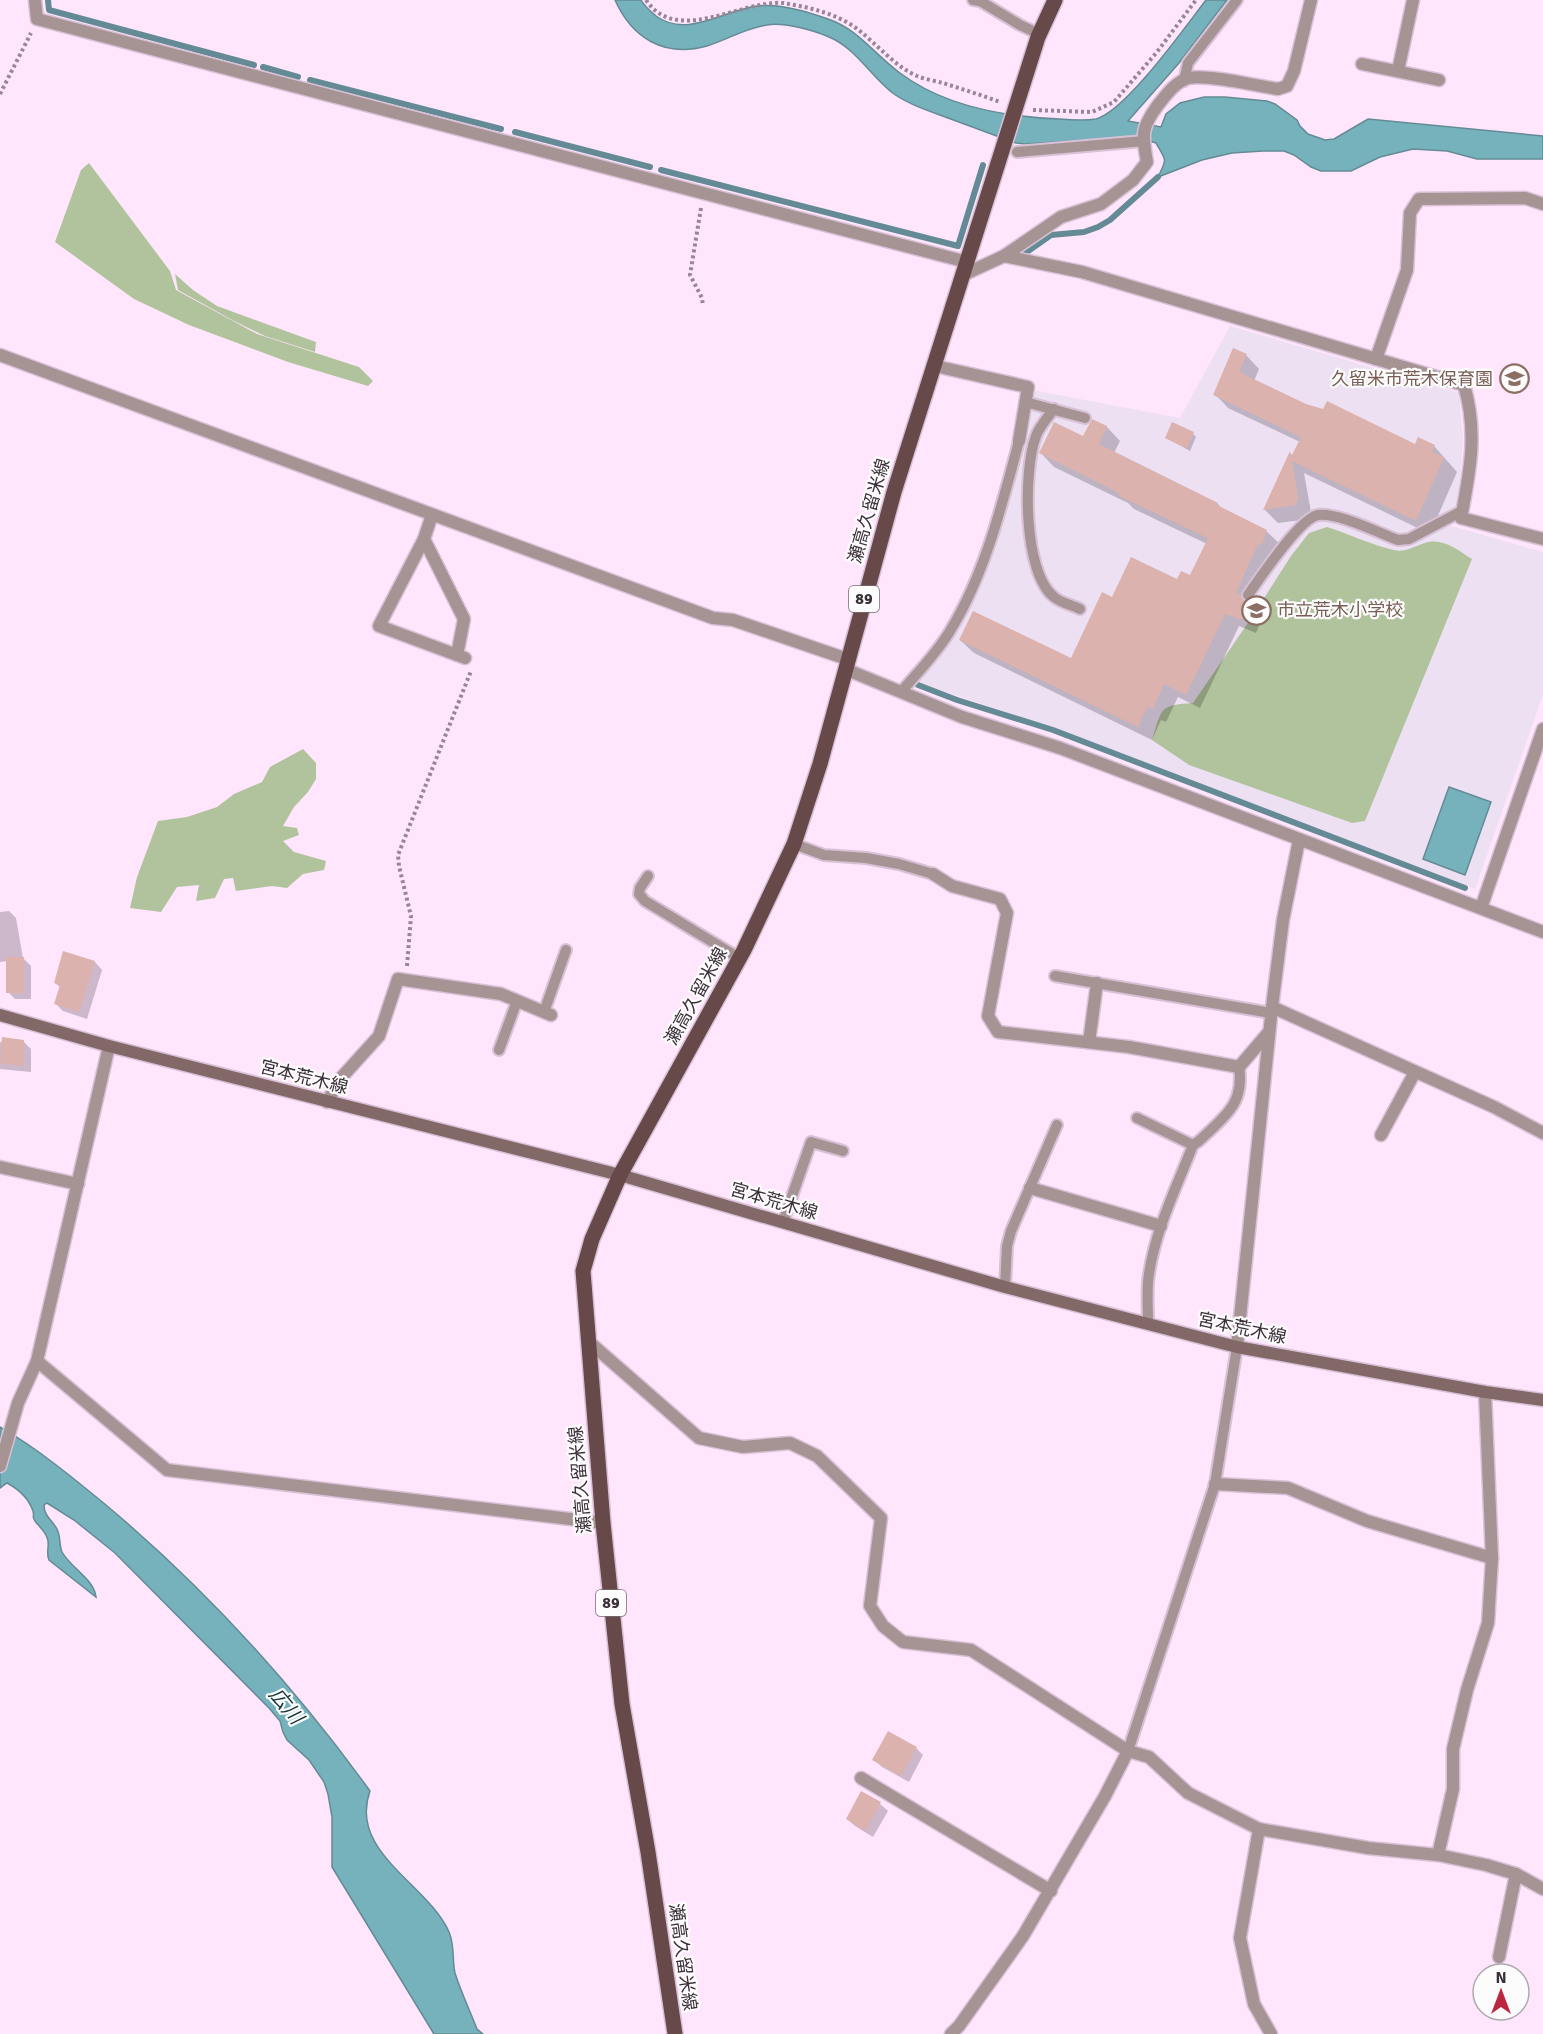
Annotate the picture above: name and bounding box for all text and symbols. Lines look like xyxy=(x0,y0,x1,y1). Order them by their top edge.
school or university icon: 久留米市荒木保育園 xyxy=(1498,363,1530,395)
place label: 久留米市荒木保育園 xyxy=(1331,368,1493,390)
street label: 瀬高久留米線 xyxy=(844,456,894,566)
road number: 89 xyxy=(849,586,879,612)
school or university icon: 市立荒木小学校 xyxy=(1240,594,1272,626)
place label: 市立荒木小学校 xyxy=(1277,599,1403,621)
street label: 瀬高久留米線 xyxy=(660,943,732,1049)
street label: 宮本荒木線 xyxy=(258,1055,350,1099)
street label: 宮本荒木線 xyxy=(728,1178,820,1224)
street label: 宮本荒木線 xyxy=(1196,1308,1288,1348)
street label: 瀬高久留米線 xyxy=(564,1425,596,1535)
road number: 89 xyxy=(596,1590,626,1616)
water label: 広川 xyxy=(264,1683,310,1731)
street label: 瀬高久留米線 xyxy=(665,1902,701,2012)
north arrow xyxy=(1471,1962,1531,2022)
text: N xyxy=(1495,1968,1507,1988)

